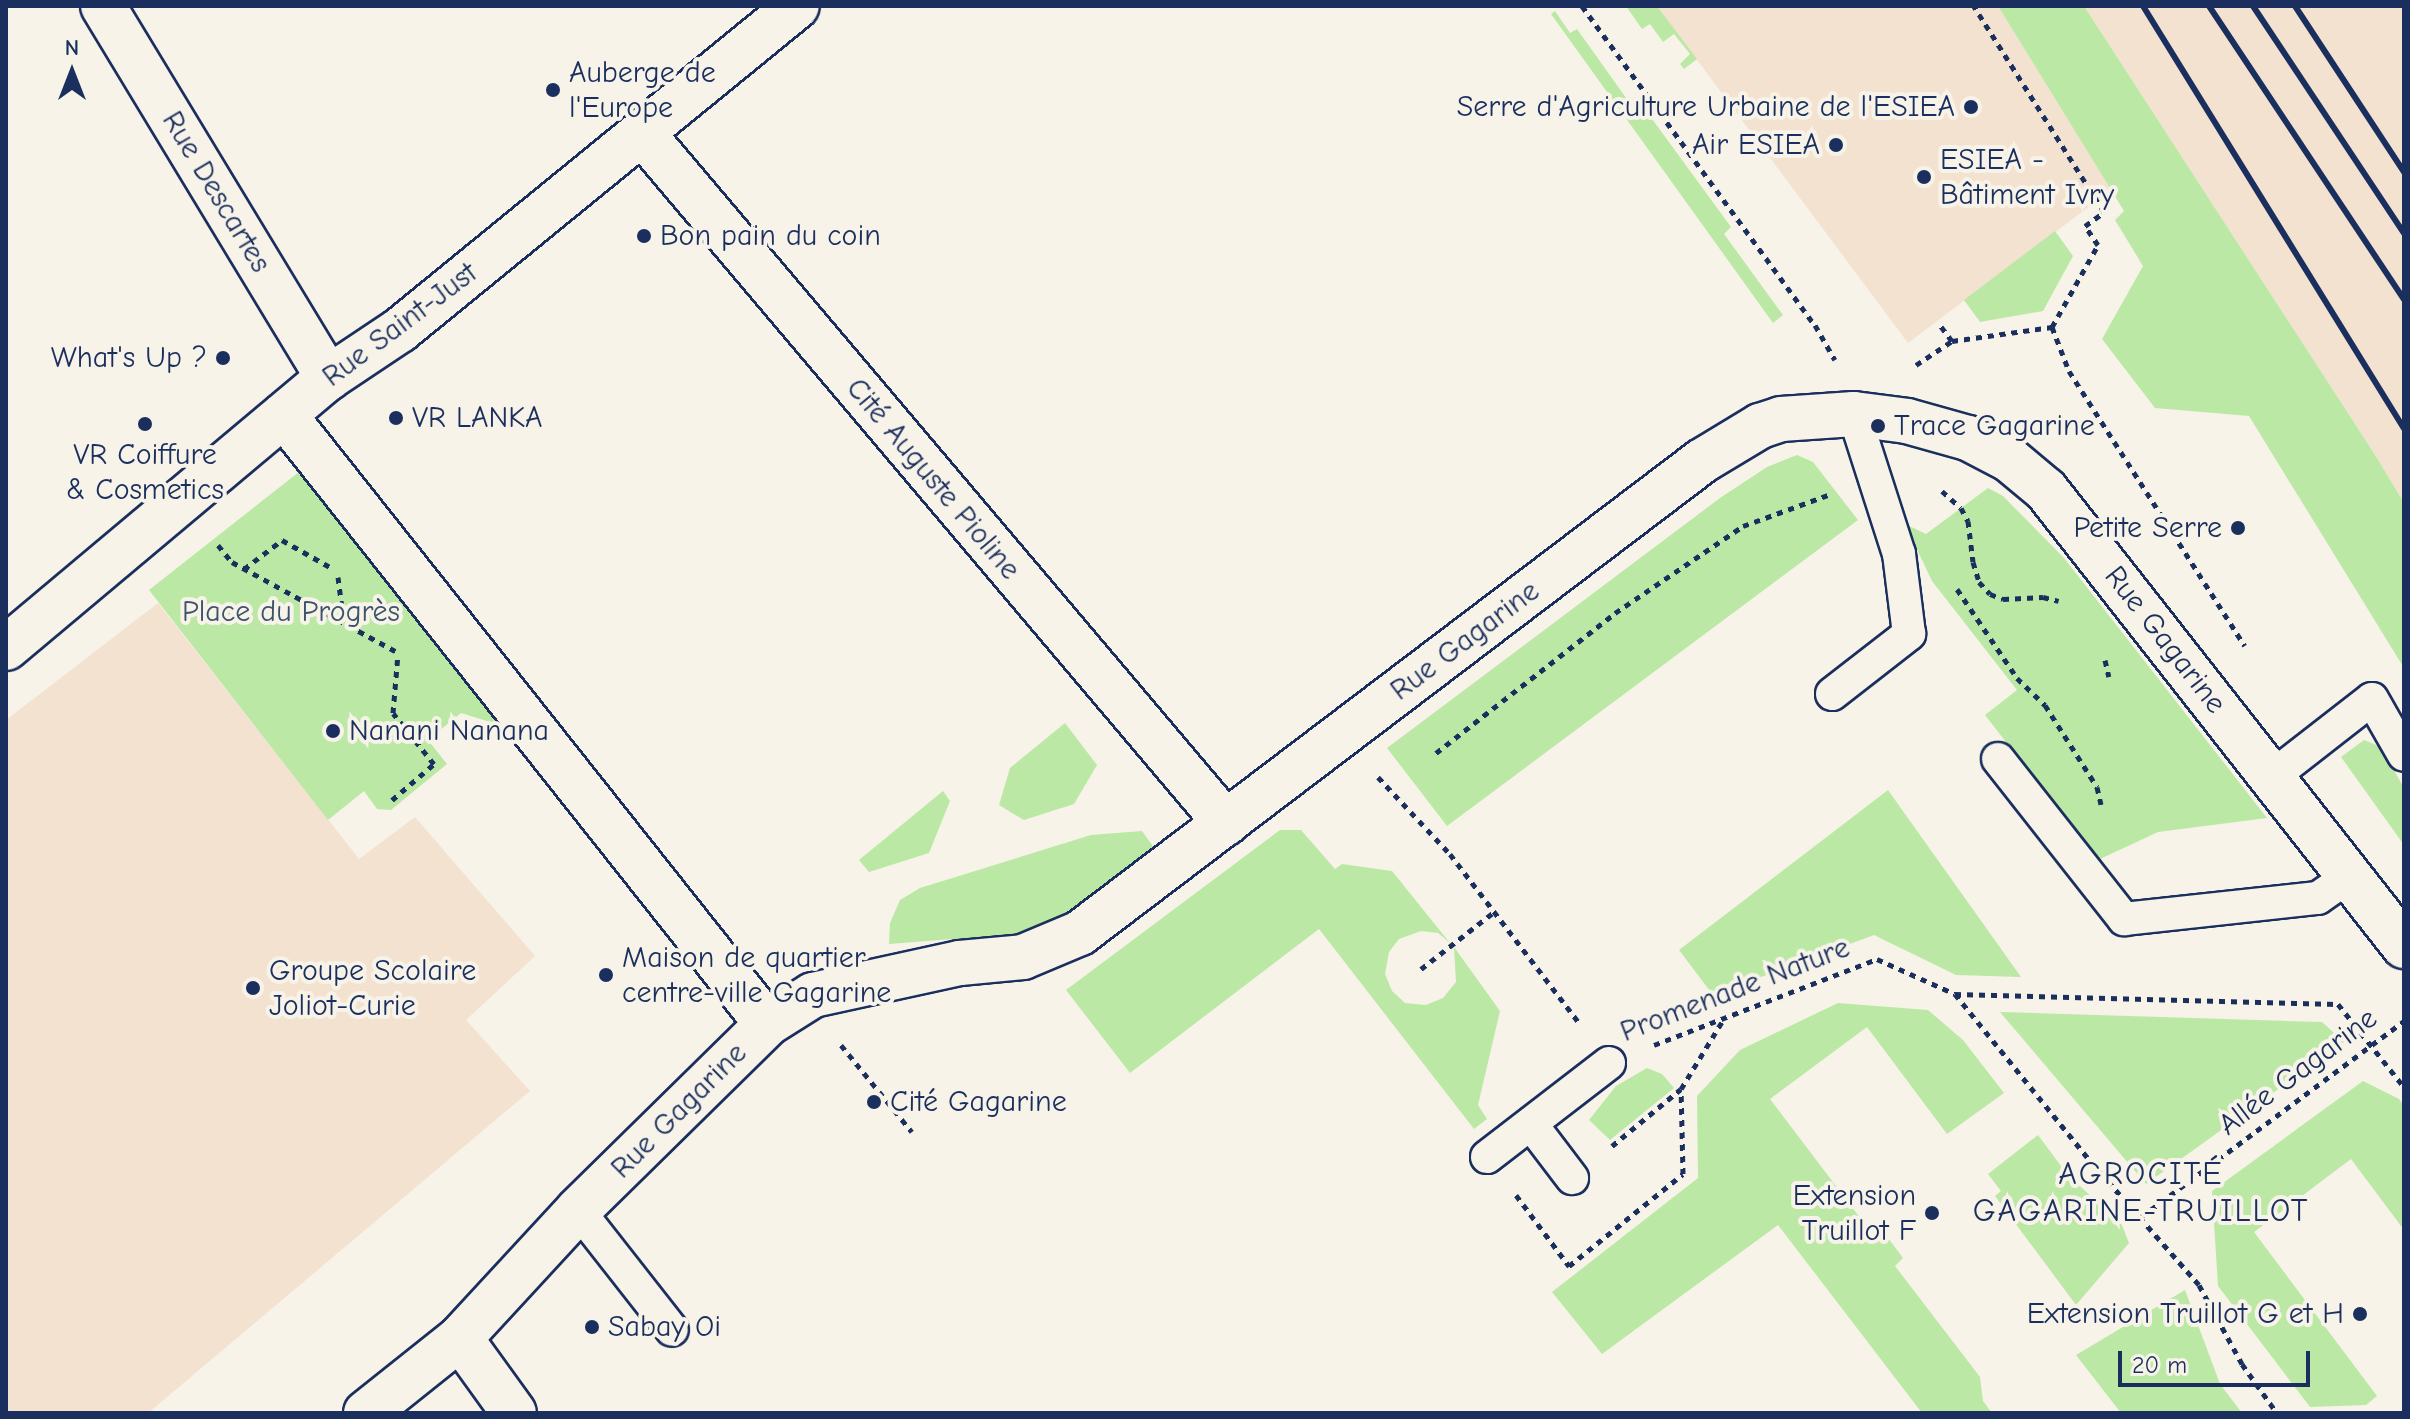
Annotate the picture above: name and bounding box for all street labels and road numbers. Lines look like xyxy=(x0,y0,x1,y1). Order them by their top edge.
street label: Rue Descartes xyxy=(154,105,278,279)
street label: Rue Saint-Just xyxy=(316,255,484,395)
street label: Cité Auguste Pioline xyxy=(838,371,1028,587)
street label: Rue Gagarine xyxy=(2096,559,2234,721)
street label: Rue Gagarine xyxy=(1384,573,1546,709)
street label: Promenade Nature xyxy=(1615,930,1855,1050)
street label: Allée Gagarine xyxy=(2212,1001,2384,1143)
street label: Rue Gagarine xyxy=(604,1036,754,1186)

